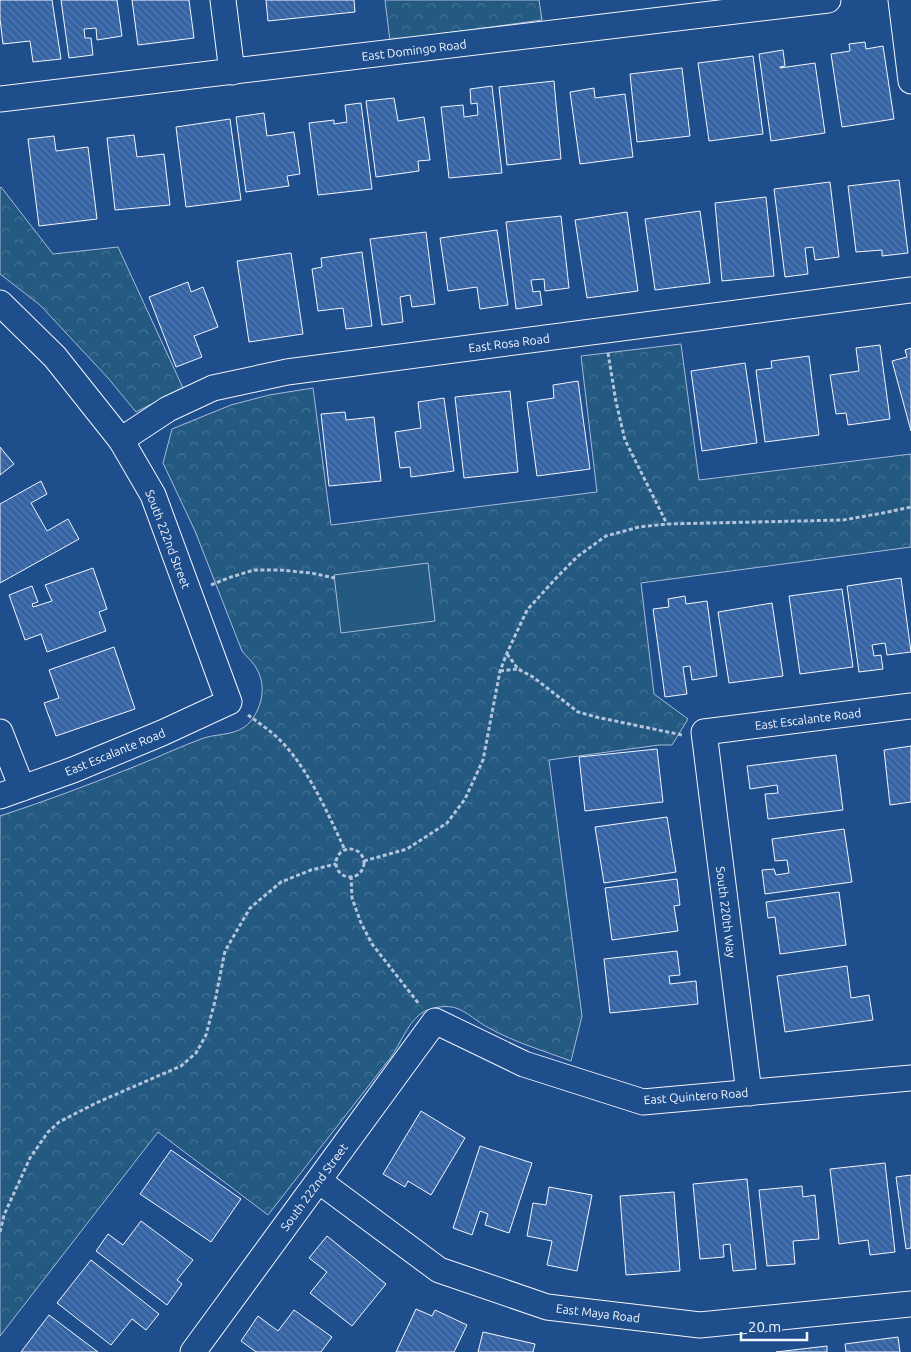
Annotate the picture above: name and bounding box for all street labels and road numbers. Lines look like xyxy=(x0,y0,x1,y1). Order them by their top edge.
street label: East Domingo Road xyxy=(361,37,467,63)
street label: East Rosa Road xyxy=(468,332,550,354)
street label: South 222nd Street xyxy=(143,488,193,591)
street label: East Escalante Road xyxy=(754,706,862,732)
street label: East Escalante Road xyxy=(63,726,167,778)
street label: South 220th Way xyxy=(714,866,738,959)
street label: East Quintero Road xyxy=(643,1086,749,1106)
street label: South 222nd Street xyxy=(278,1141,350,1233)
street label: East Maya Road xyxy=(555,1301,641,1325)

